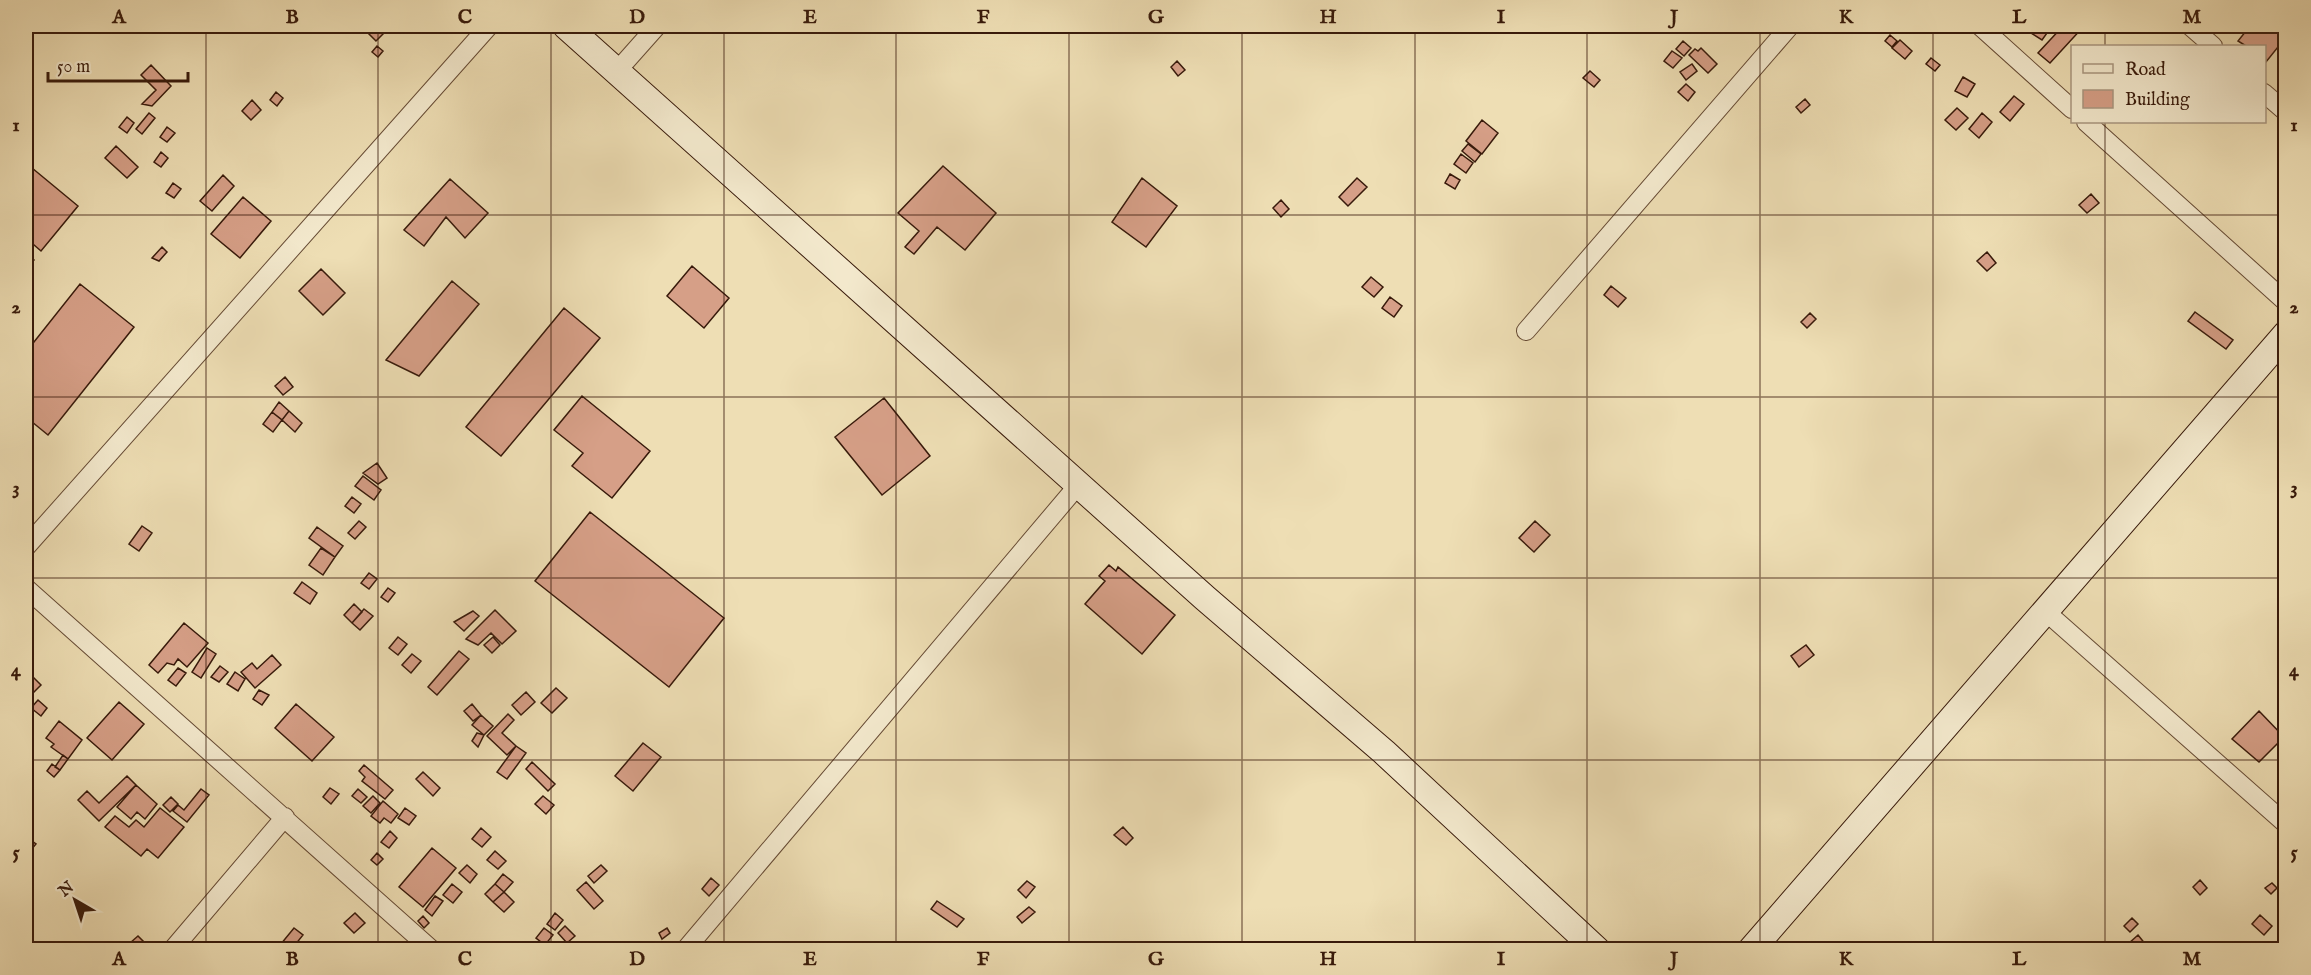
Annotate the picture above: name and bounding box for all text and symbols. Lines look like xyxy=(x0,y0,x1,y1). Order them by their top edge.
text: A xyxy=(111,5,127,30)
text: B xyxy=(285,5,299,30)
text: C xyxy=(458,5,472,30)
text: D xyxy=(629,5,645,30)
text: E xyxy=(803,5,817,30)
text: F xyxy=(977,5,990,30)
text: G xyxy=(1148,5,1165,30)
text: H xyxy=(1319,5,1337,30)
text: I xyxy=(1497,5,1506,30)
text: J xyxy=(1667,5,1679,30)
text: K xyxy=(1839,5,1855,30)
text: L xyxy=(2012,5,2027,30)
text: M xyxy=(2183,5,2202,30)
scale bar xyxy=(48,45,188,83)
legend xyxy=(2071,45,2266,123)
text: 50 m xyxy=(57,56,90,79)
text: Road xyxy=(2125,59,2166,82)
text: Building xyxy=(2125,89,2190,112)
text: 1 xyxy=(12,113,20,138)
text: 1 xyxy=(2290,113,2298,138)
text: 2 xyxy=(11,295,21,320)
text: 2 xyxy=(2289,295,2299,320)
text: 3 xyxy=(12,476,20,501)
text: 3 xyxy=(2290,476,2298,501)
text: 4 xyxy=(11,658,22,683)
text: 4 xyxy=(2289,658,2300,683)
text: 5 xyxy=(12,840,20,865)
text: 5 xyxy=(2290,840,2298,865)
north arrow xyxy=(45,870,105,930)
text: N xyxy=(54,878,79,903)
text: A xyxy=(111,947,127,972)
text: B xyxy=(285,947,299,972)
text: C xyxy=(458,947,472,972)
text: D xyxy=(629,947,645,972)
text: E xyxy=(803,947,817,972)
text: F xyxy=(977,947,990,972)
text: G xyxy=(1148,947,1165,972)
text: H xyxy=(1319,947,1337,972)
text: I xyxy=(1497,947,1506,972)
text: J xyxy=(1667,947,1679,972)
text: K xyxy=(1839,947,1855,972)
text: L xyxy=(2012,947,2027,972)
text: M xyxy=(2183,947,2202,972)

